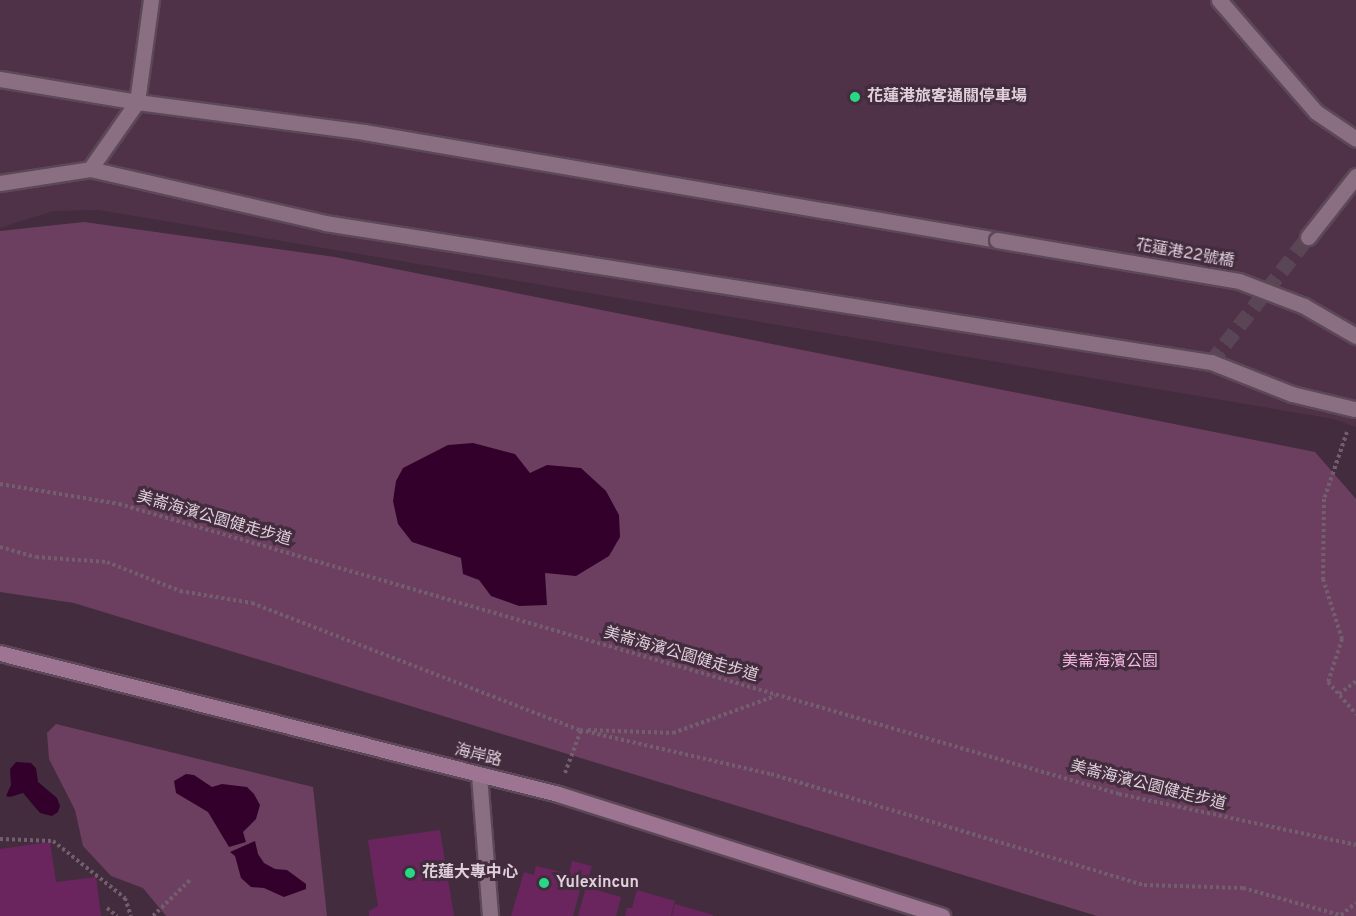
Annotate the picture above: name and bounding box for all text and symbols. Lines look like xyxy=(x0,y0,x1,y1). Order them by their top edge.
place label: 花蓮港旅客通關停車場 xyxy=(867,87,1027,107)
marker: 花蓮港旅客通關停車場 xyxy=(848,90,862,104)
street label: 花蓮港22號橋 xyxy=(1134,236,1236,272)
street label: 美崙海濱公園健走步道 xyxy=(134,488,294,550)
street label: 美崙海濱公園健走步道 xyxy=(601,624,761,686)
park label: 美崙海濱公園 xyxy=(1062,652,1158,672)
street label: 海岸路 xyxy=(452,741,504,771)
street label: 美崙海濱公園健走步道 xyxy=(1068,757,1228,815)
place label: 花蓮大專中心 xyxy=(422,863,518,883)
marker: 花蓮大專中心 xyxy=(403,866,417,880)
place label: Yulexincun xyxy=(556,873,639,893)
marker: Yulexincun xyxy=(537,876,551,890)

